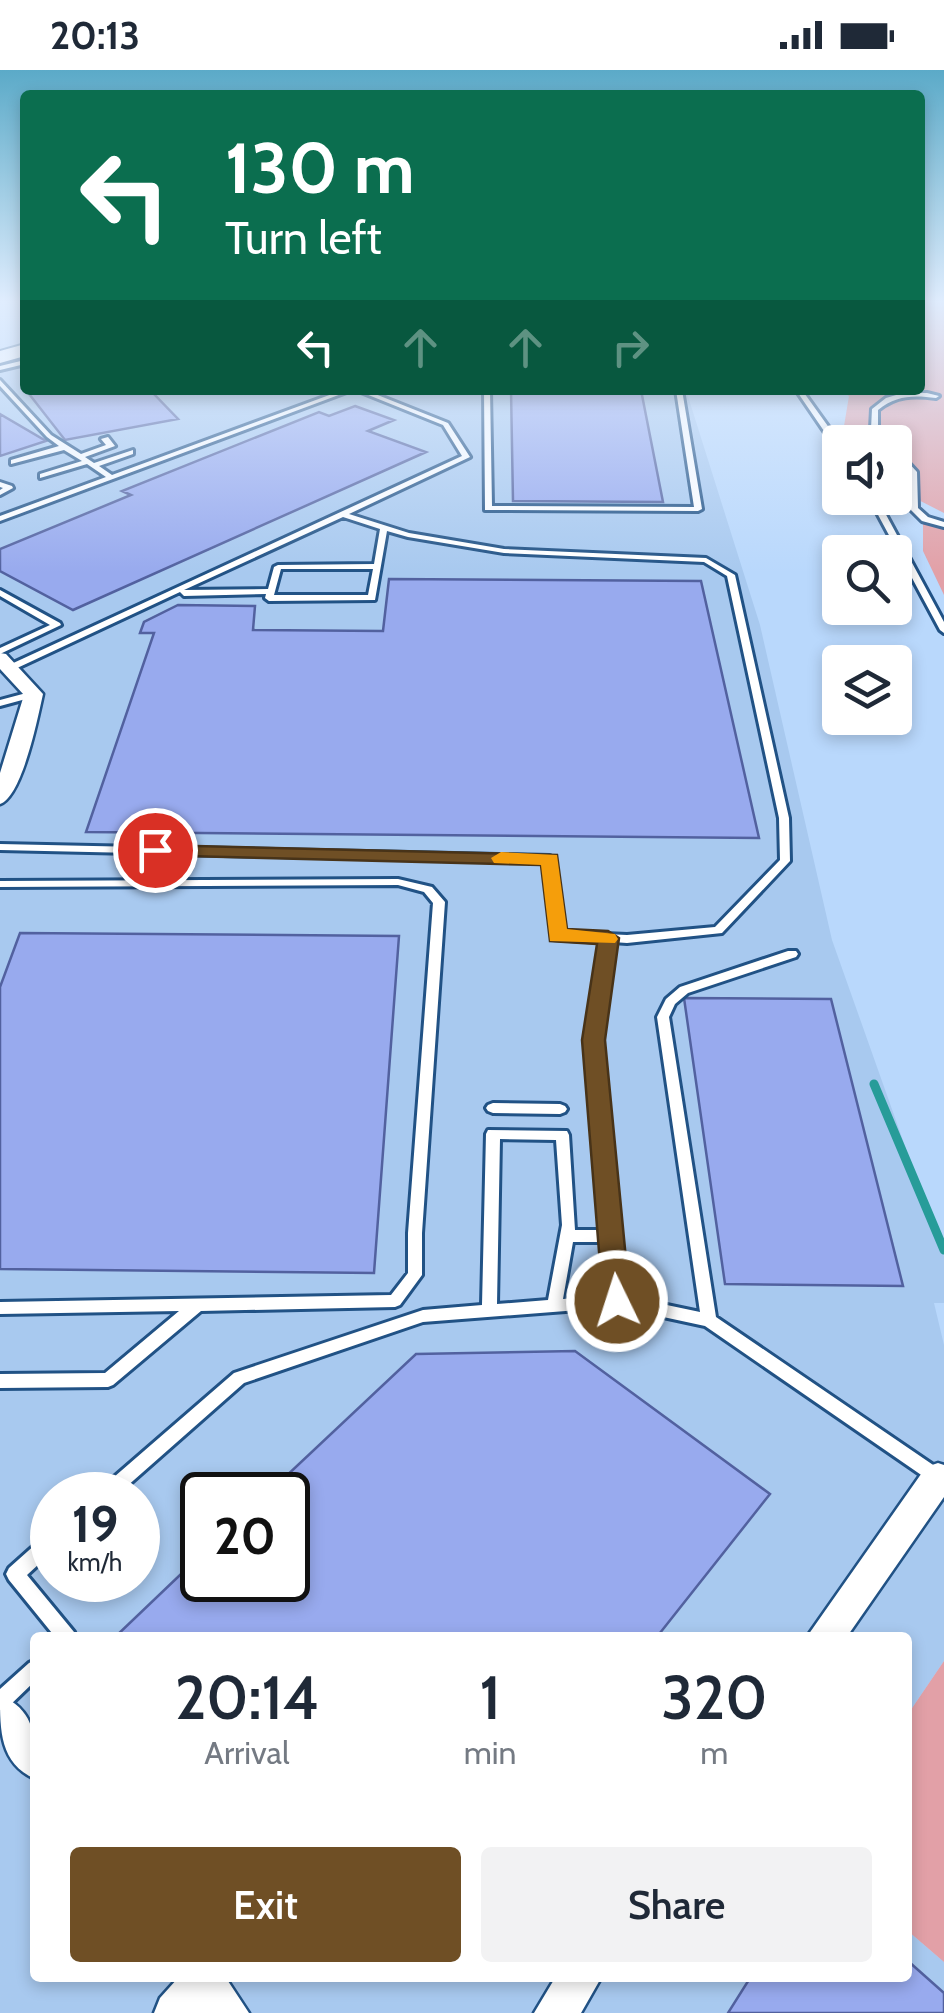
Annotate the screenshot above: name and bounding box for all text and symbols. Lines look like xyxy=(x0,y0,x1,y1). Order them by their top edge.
text: 20:13 xyxy=(50,12,140,59)
text: 130 m xyxy=(225,125,415,211)
icon: left xyxy=(60,130,190,260)
text: Turn left xyxy=(225,211,382,265)
icon: left xyxy=(288,320,343,375)
icon: ahead xyxy=(393,320,448,375)
icon: ahead xyxy=(498,320,553,375)
icon: right xyxy=(603,320,658,375)
map controls xyxy=(822,425,912,735)
button: sound xyxy=(822,425,912,515)
button: search xyxy=(822,535,912,625)
button: layers xyxy=(822,645,912,735)
pin xyxy=(113,808,198,893)
icon: arrive xyxy=(128,823,183,878)
position arrow xyxy=(565,1249,669,1353)
speed limit sign: 20 xyxy=(180,1472,310,1602)
text: 19 xyxy=(72,1494,118,1555)
text: km/h xyxy=(68,1547,122,1577)
text: 20:14 xyxy=(175,1661,319,1734)
text: 1 xyxy=(479,1661,501,1734)
text: 320 xyxy=(661,1661,767,1734)
text: Arrival xyxy=(204,1733,289,1772)
text: min xyxy=(464,1733,516,1772)
text: m xyxy=(700,1733,728,1772)
button: Exit xyxy=(70,1847,461,1962)
button: Share xyxy=(481,1847,872,1962)

